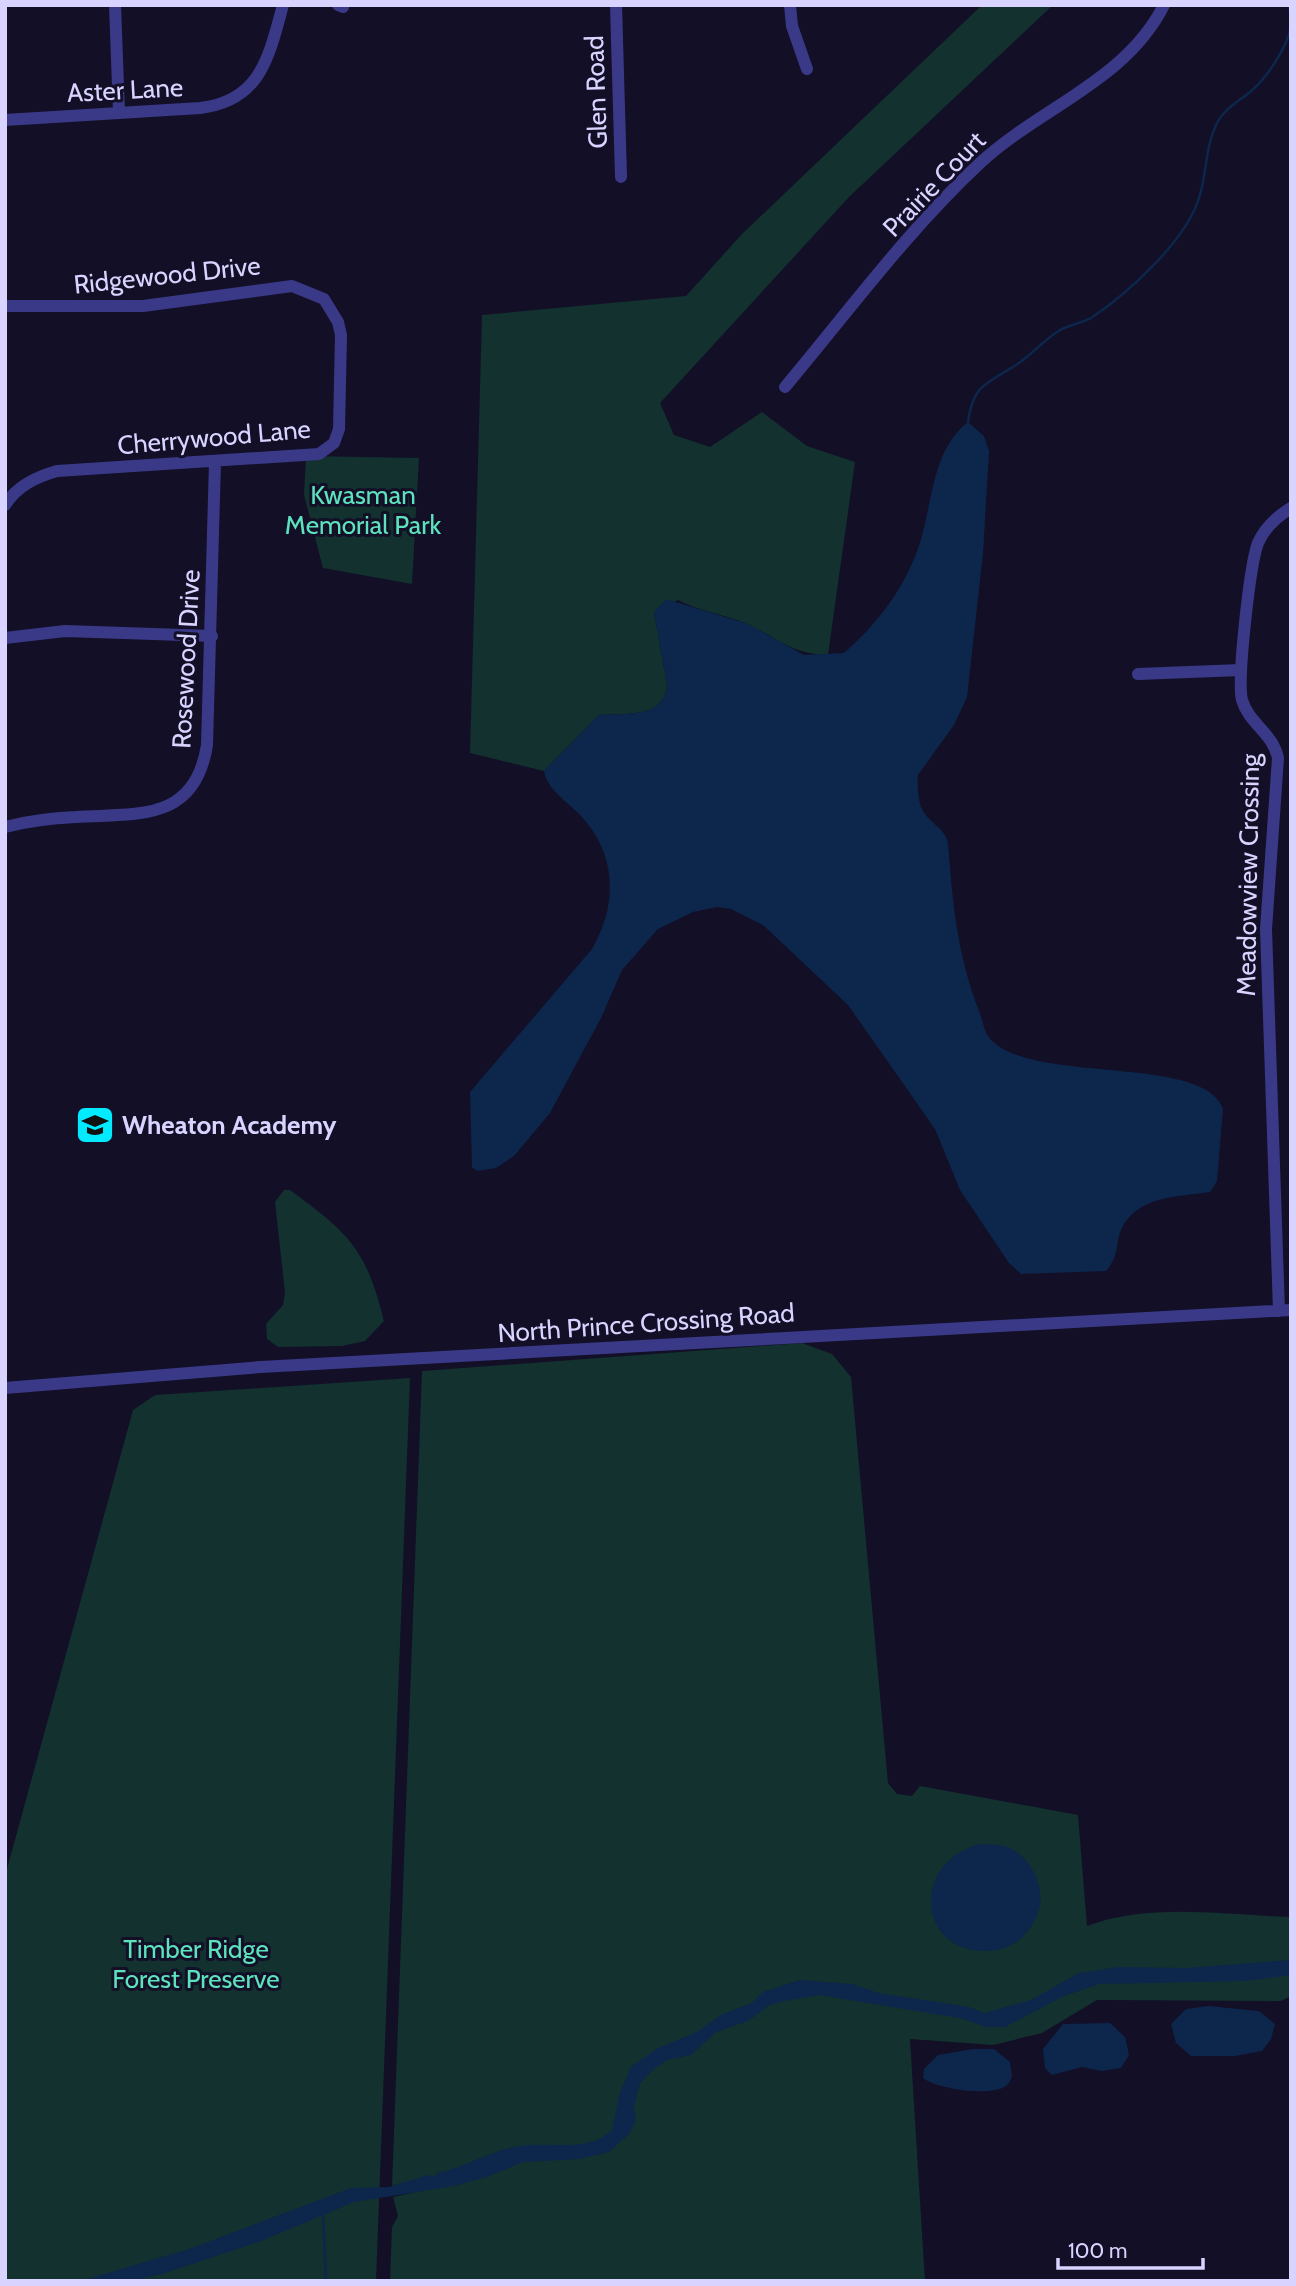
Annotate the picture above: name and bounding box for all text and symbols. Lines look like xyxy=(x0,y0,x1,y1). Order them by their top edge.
street label: Glen Road xyxy=(578,35,614,149)
street label: Aster Lane xyxy=(66,71,184,109)
street label: Prairie Court xyxy=(876,124,992,243)
street label: Ridgewood Drive xyxy=(72,249,262,301)
street label: Cherrywood Lane xyxy=(116,413,312,461)
park label: Kwasman Memorial Park xyxy=(285,479,441,541)
street label: Rosewood Drive xyxy=(165,569,207,749)
street label: Meadowview Crossing xyxy=(1230,752,1266,997)
school or university icon: Wheaton Academy xyxy=(74,1104,116,1146)
place label: Wheaton Academy xyxy=(122,1109,337,1141)
street label: North Prince Crossing Road xyxy=(496,1297,796,1349)
park label: Timber Ridge Forest Preserve xyxy=(112,1933,280,1995)
scale bar xyxy=(1058,2226,1203,2270)
text: 100 m xyxy=(1068,2238,1127,2263)

